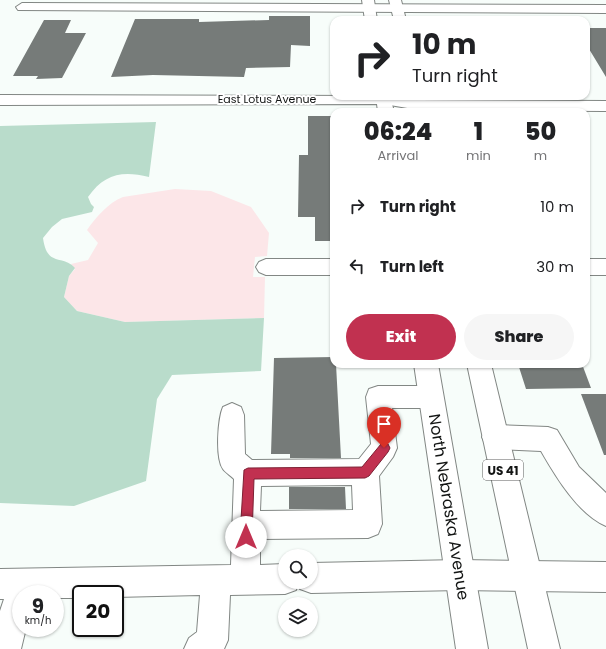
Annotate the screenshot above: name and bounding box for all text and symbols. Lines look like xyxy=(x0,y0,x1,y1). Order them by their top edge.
text: 10 m xyxy=(412,25,476,64)
icon: right xyxy=(346,32,398,84)
text: Turn right xyxy=(412,63,498,88)
street label: East Lotus Avenue xyxy=(218,91,316,107)
text: 06:24 xyxy=(364,115,432,148)
text: 1 xyxy=(474,115,483,148)
text: 50 xyxy=(525,115,556,148)
text: Arrival xyxy=(378,146,418,165)
text: min xyxy=(466,146,491,165)
text: m xyxy=(534,146,547,165)
icon: right xyxy=(346,195,368,217)
text: Turn right xyxy=(380,196,456,217)
text: 10 m xyxy=(540,196,574,217)
icon: left xyxy=(346,255,368,277)
text: Turn left xyxy=(380,256,444,277)
text: 30 m xyxy=(536,256,574,277)
button: Exit xyxy=(346,314,456,360)
button: Share xyxy=(464,314,574,360)
pin xyxy=(367,407,401,448)
street label: North Nebraska Avenue xyxy=(423,412,475,602)
icon: arrive xyxy=(373,413,395,435)
road number: US 41 xyxy=(483,460,523,480)
position arrow xyxy=(225,516,267,558)
map controls xyxy=(278,549,318,637)
button: search xyxy=(278,549,318,589)
speed limit sign: 20 xyxy=(72,585,124,637)
text: 9 xyxy=(32,592,44,620)
button: layers xyxy=(278,597,318,637)
text: km/h xyxy=(25,613,51,628)

